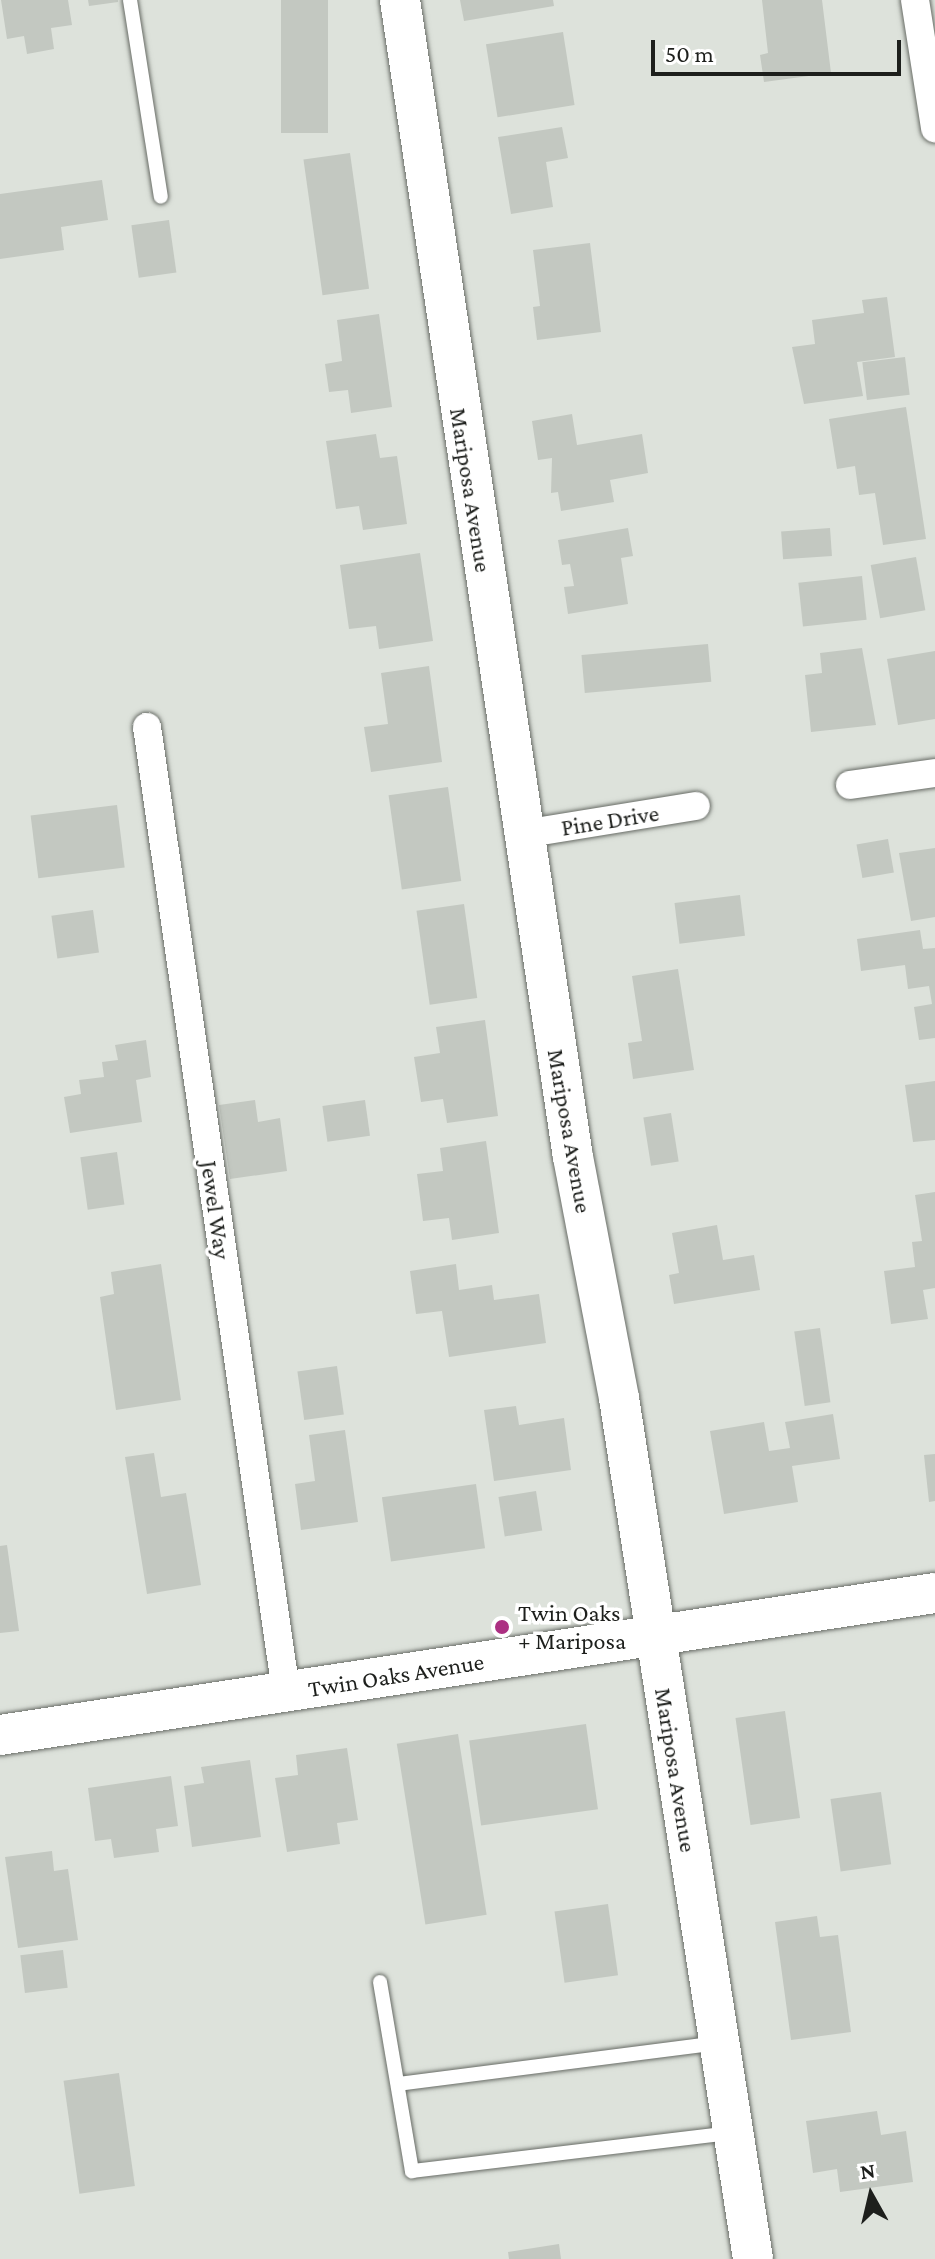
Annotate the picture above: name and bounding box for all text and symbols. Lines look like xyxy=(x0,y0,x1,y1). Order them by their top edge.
scale bar xyxy=(655,24,905,74)
text: 50 m xyxy=(665,40,714,67)
street label: Mariposa Avenue xyxy=(444,406,498,574)
street label: Pine Drive xyxy=(559,798,661,842)
street label: Mariposa Avenue xyxy=(541,1047,599,1215)
street label: Jewel Way xyxy=(195,1159,237,1261)
place label: Twin Oaks + Mariposa xyxy=(518,1599,626,1655)
marker: Twin Oaks + Mariposa xyxy=(493,1618,511,1636)
street label: Twin Oaks Avenue xyxy=(306,1647,486,1703)
street label: Mariposa Avenue xyxy=(649,1686,703,1854)
north arrow xyxy=(831,2155,911,2235)
text: N xyxy=(858,2157,877,2184)

